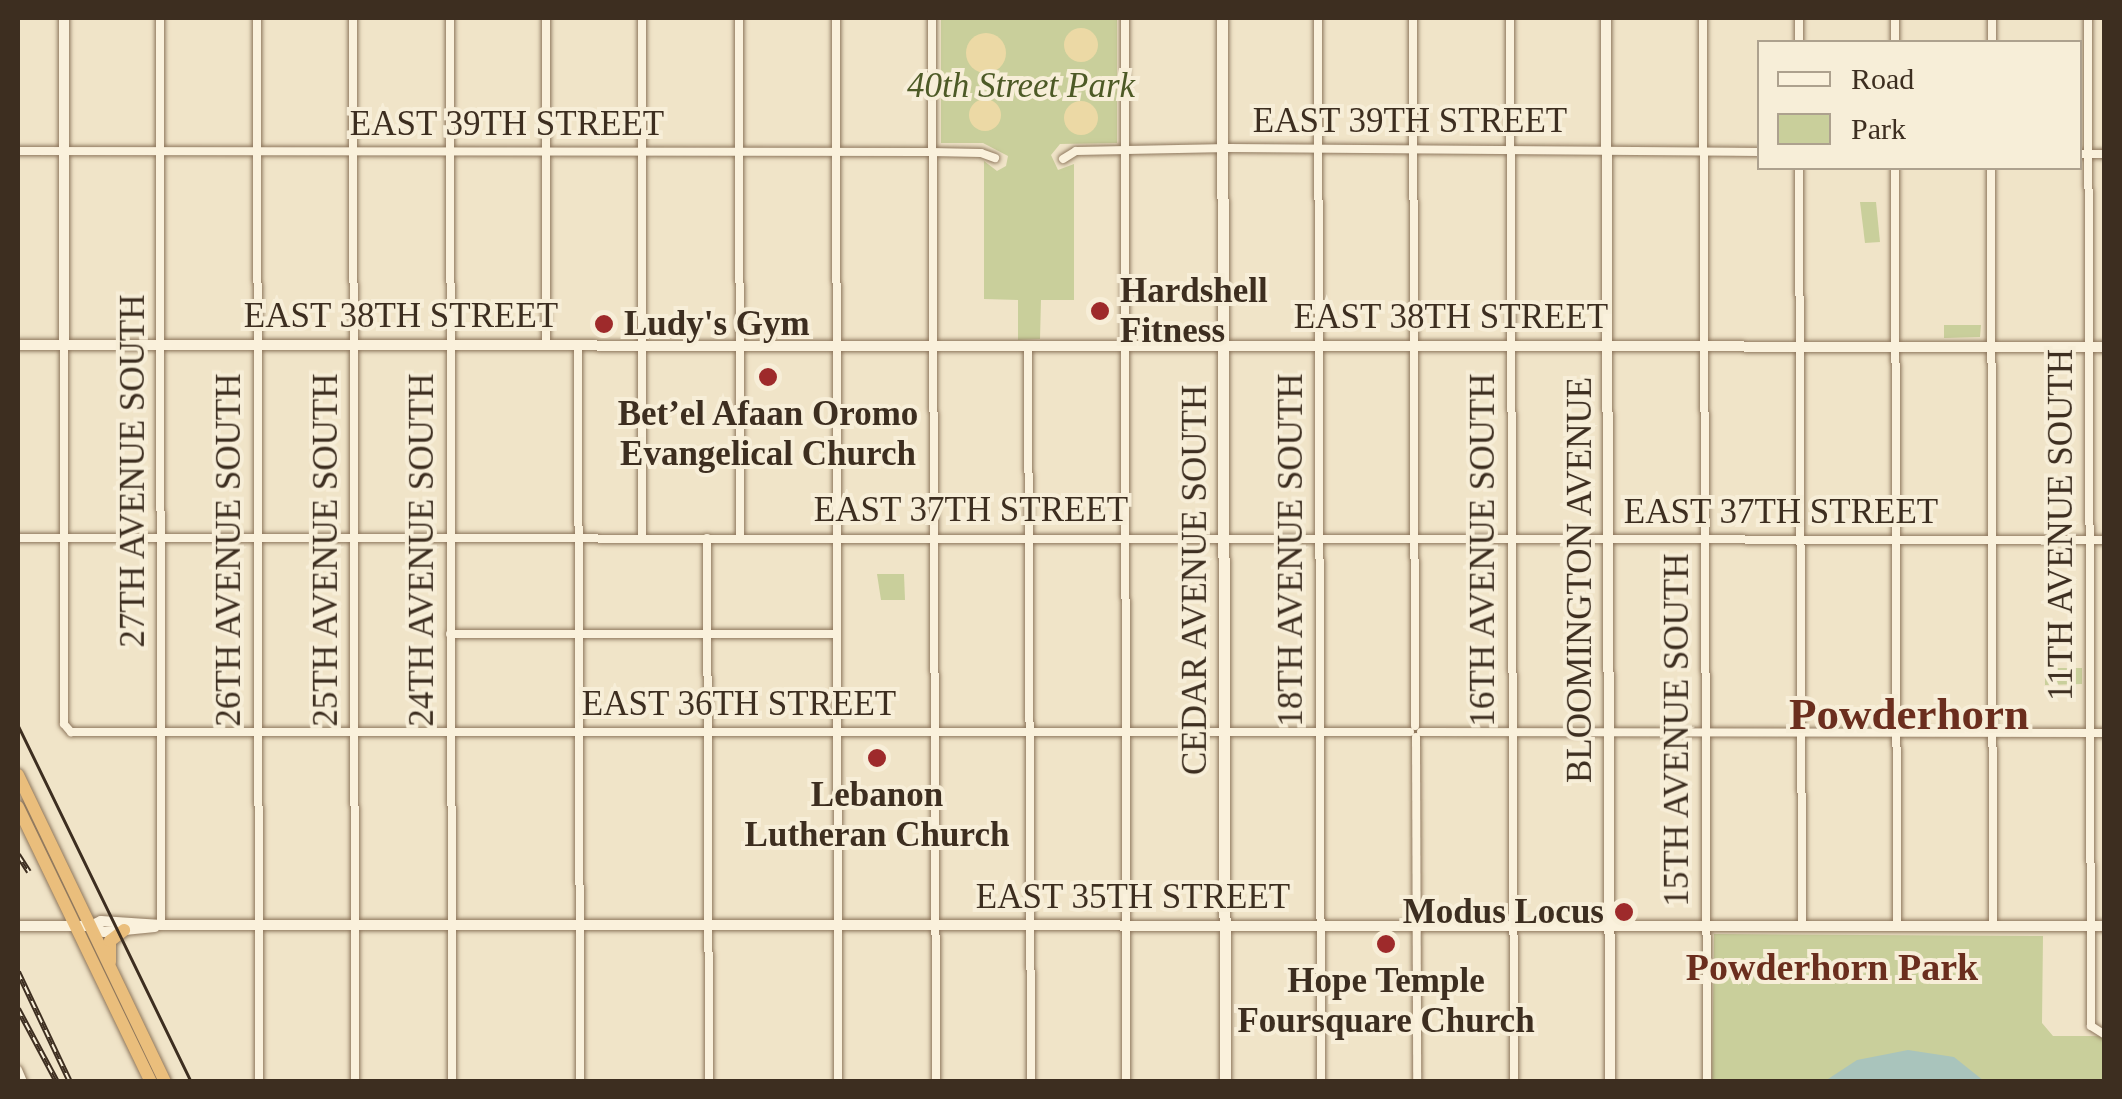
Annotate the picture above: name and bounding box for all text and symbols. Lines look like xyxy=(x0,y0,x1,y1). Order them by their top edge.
legend xyxy=(1757,40,2082,170)
text: Road xyxy=(1851,62,1914,95)
park label: 40th Street Park xyxy=(907,65,1135,107)
street label: EAST 39TH STREET xyxy=(1253,100,1567,142)
street label: EAST 39TH STREET xyxy=(350,103,664,145)
text: Park xyxy=(1851,112,1906,145)
place label: Hardshell Fitness xyxy=(1120,270,1268,352)
street label: 27TH AVENUE SOUTH xyxy=(112,293,154,649)
street label: EAST 38TH STREET xyxy=(244,295,558,337)
street label: EAST 38TH STREET xyxy=(1294,296,1608,338)
marker: Hardshell Fitness xyxy=(1089,300,1111,322)
place label: Ludy's Gym xyxy=(624,303,810,345)
marker: Ludy's Gym xyxy=(593,313,615,335)
street label: 11TH AVENUE SOUTH xyxy=(2040,348,2082,702)
marker: Bet’el Afaan Oromo Evangelical Church xyxy=(757,366,779,388)
street label: 26TH AVENUE SOUTH xyxy=(208,372,250,728)
street label: 25TH AVENUE SOUTH xyxy=(305,372,347,728)
street label: 24TH AVENUE SOUTH xyxy=(401,372,443,728)
street label: 18TH AVENUE SOUTH xyxy=(1270,372,1312,728)
street label: 16TH AVENUE SOUTH xyxy=(1462,372,1504,728)
street label: BLOOMINGTON AVENUE xyxy=(1559,376,1601,784)
street label: CEDAR AVENUE SOUTH xyxy=(1174,384,1216,776)
place label: Bet’el Afaan Oromo Evangelical Church xyxy=(617,393,919,475)
street label: EAST 37TH STREET xyxy=(814,489,1128,531)
street label: EAST 37TH STREET xyxy=(1624,491,1938,533)
street label: 15TH AVENUE SOUTH xyxy=(1656,552,1698,908)
street label: EAST 36TH STREET xyxy=(582,683,896,725)
district label: Powderhorn xyxy=(1789,688,2029,742)
marker: Lebanon Lutheran Church xyxy=(866,747,888,769)
place label: Lebanon Lutheran Church xyxy=(745,774,1009,856)
street label: EAST 35TH STREET xyxy=(976,876,1290,918)
place label: Modus Locus xyxy=(1403,891,1604,933)
marker: Modus Locus xyxy=(1613,901,1635,923)
marker: Hope Temple Foursquare Church xyxy=(1375,933,1397,955)
district label: Powderhorn Park xyxy=(1686,945,1978,991)
place label: Hope Temple Foursquare Church xyxy=(1237,960,1535,1042)

